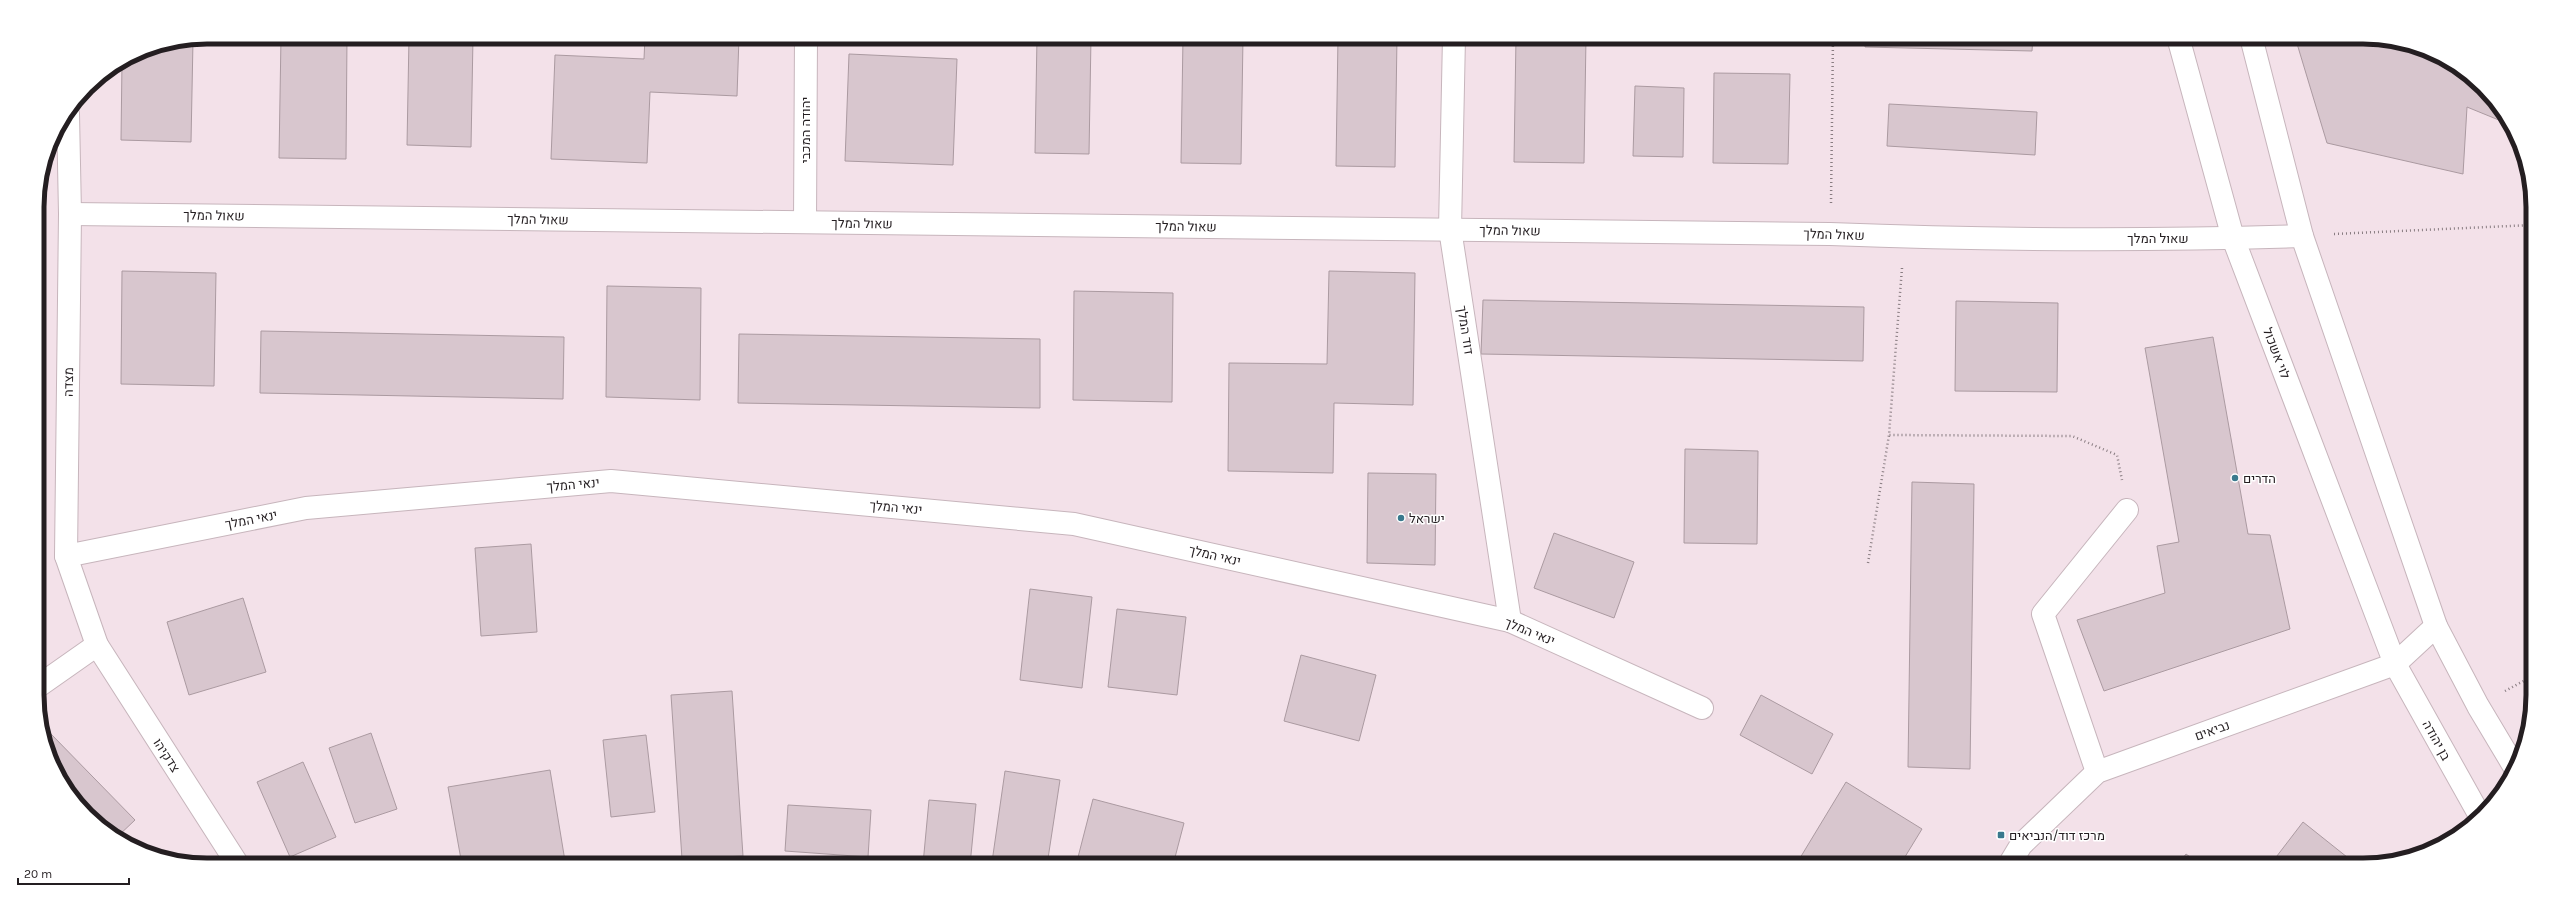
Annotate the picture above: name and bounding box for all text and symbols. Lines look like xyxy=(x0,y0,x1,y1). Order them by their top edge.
street label: יהודה המכבי xyxy=(798,97,813,163)
street label: שאול המלך xyxy=(183,207,245,224)
street label: שאול המלך xyxy=(507,211,569,228)
street label: שאול המלך xyxy=(831,215,893,232)
street label: שאול המלך xyxy=(1155,218,1217,235)
street label: שאול המלך xyxy=(1479,222,1541,239)
street label: שאול המלך xyxy=(1803,226,1865,243)
street label: שאול המלך xyxy=(2127,231,2189,246)
street label: דוד המלך xyxy=(1454,304,1477,356)
street label: לוי אשכול xyxy=(2260,325,2293,381)
street label: מצדה xyxy=(61,367,76,397)
place label: הדרים xyxy=(2243,471,2276,486)
marker: הדרים xyxy=(2230,473,2240,483)
street label: ינאי המלך xyxy=(546,475,600,494)
street label: ינאי המלך xyxy=(869,498,923,517)
street label: ינאי המלך xyxy=(224,507,279,532)
place label: ישראל xyxy=(1409,511,1445,526)
marker: ישראל xyxy=(1396,513,1406,523)
street label: ינאי המלך xyxy=(1187,542,1242,569)
street label: ינאי המלך xyxy=(1502,615,1557,648)
street label: נביאים xyxy=(2193,717,2232,744)
street label: בן יהודה xyxy=(2419,718,2454,763)
street label: צדקיהו xyxy=(150,736,183,775)
place label: מרכז דוד/הנביאים xyxy=(2009,828,2105,843)
marker: מרכז דוד/הנביאים xyxy=(1996,830,2006,840)
scale bar xyxy=(18,860,129,886)
text: 20 m xyxy=(24,867,52,881)

